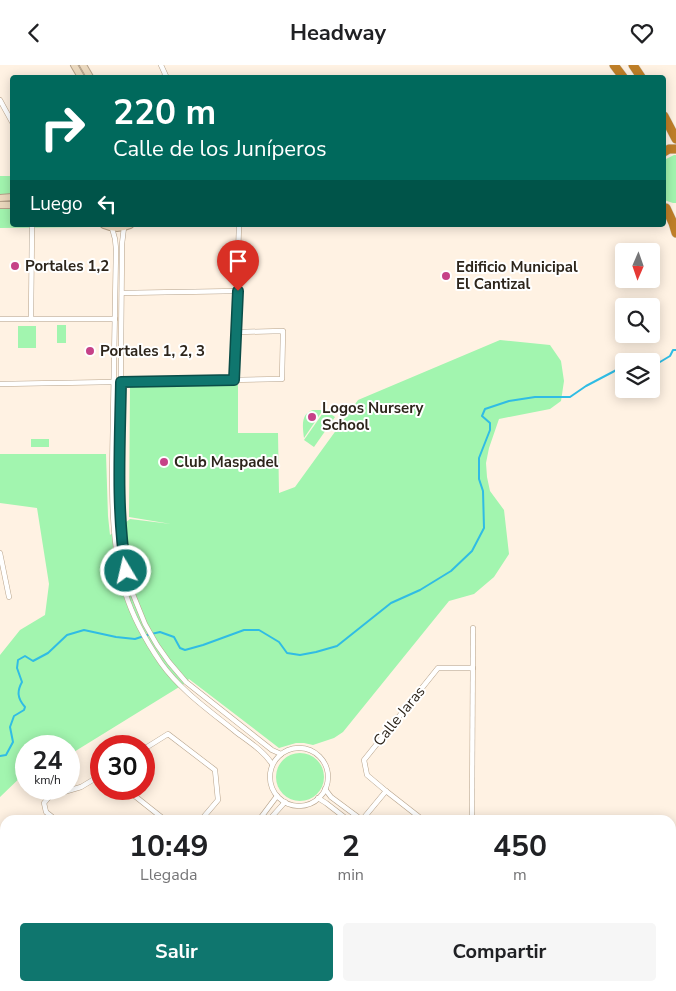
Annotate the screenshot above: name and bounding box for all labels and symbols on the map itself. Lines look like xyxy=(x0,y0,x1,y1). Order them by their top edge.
pin xyxy=(217,240,259,291)
north arrow xyxy=(615,243,660,287)
place label: Portales 1,2 xyxy=(25,256,109,276)
place label: Edificio Municipal El Cantizal xyxy=(456,257,578,294)
marker: Portales 1,2 xyxy=(9,260,21,272)
marker: Edificio Municipal El Cantizal xyxy=(440,270,452,282)
place label: Portales 1, 2, 3 xyxy=(100,341,205,361)
marker: Portales 1, 2, 3 xyxy=(84,345,96,357)
place label: Logos Nursery School xyxy=(322,398,424,435)
marker: Logos Nursery School xyxy=(306,411,318,423)
place label: Club Maspadel xyxy=(174,452,279,472)
marker: Club Maspadel xyxy=(158,456,170,468)
position arrow xyxy=(99,544,151,596)
street label: Calle Jaras xyxy=(369,682,429,750)
speed limit sign: 30 xyxy=(90,735,155,800)

